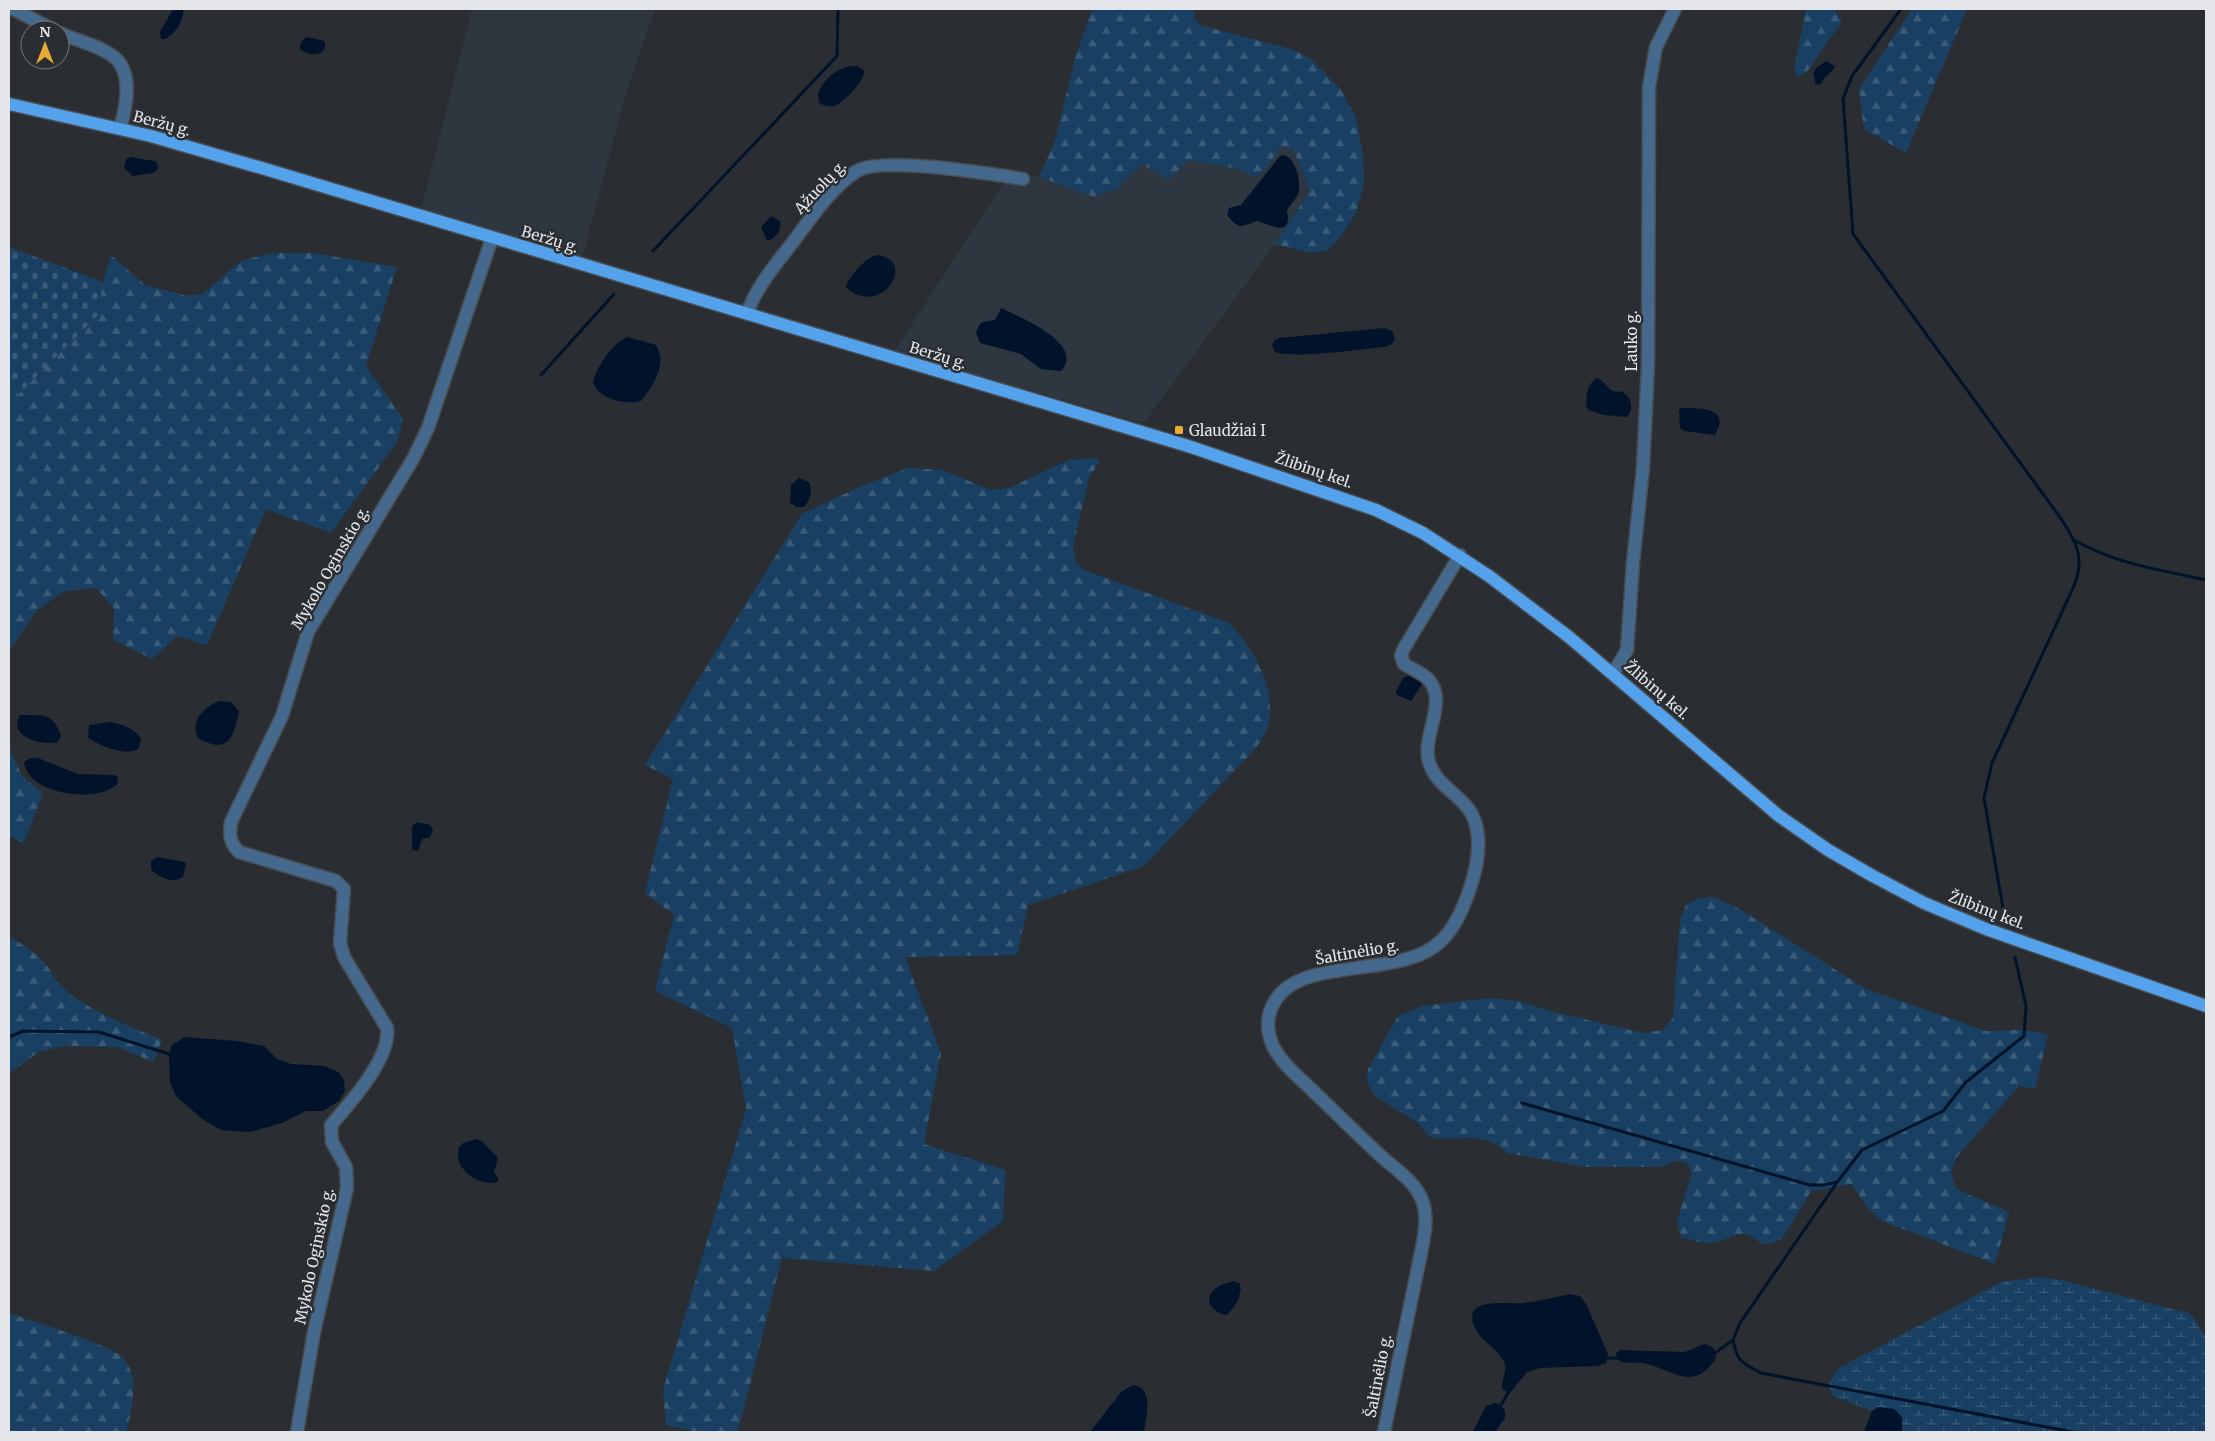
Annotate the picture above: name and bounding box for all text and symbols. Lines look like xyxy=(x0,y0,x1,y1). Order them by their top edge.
north arrow xyxy=(20,20,70,70)
text: N xyxy=(39,23,51,41)
street label: Beržų g. xyxy=(131,106,193,140)
street label: Ąžuolų g. xyxy=(789,156,850,218)
street label: Beržų g. xyxy=(519,221,581,257)
street label: Lauko g. xyxy=(1622,311,1641,371)
street label: Beržų g. xyxy=(907,337,969,373)
place label: Glaudžiai I xyxy=(1189,421,1266,440)
marker: Glaudžiai I xyxy=(1173,424,1185,436)
street label: Žlibinų kel. xyxy=(1273,447,1356,492)
street label: Mykolo Oginskio g. xyxy=(287,503,373,633)
street label: Žlibinų kel. xyxy=(1620,656,1694,724)
street label: Žlibinų kel. xyxy=(1946,886,2028,933)
street label: Šaltinėlio g. xyxy=(1314,934,1400,969)
street label: Mykolo Oginskio g. xyxy=(290,1186,338,1326)
street label: Šaltinėlio g. xyxy=(1360,1332,1395,1419)

